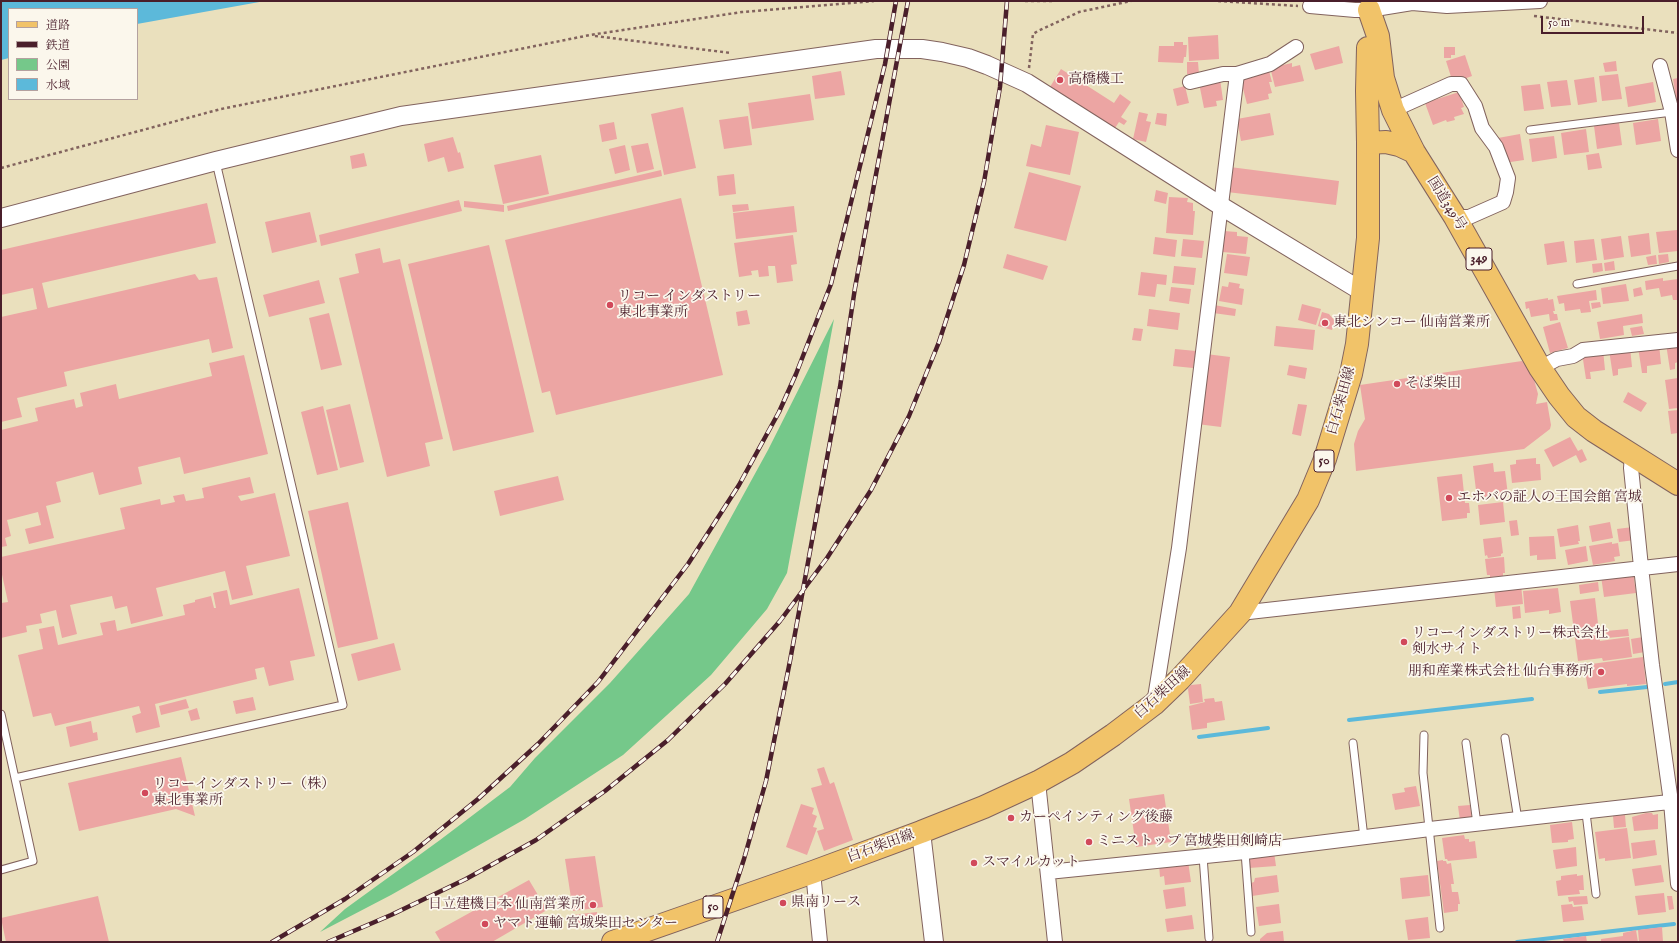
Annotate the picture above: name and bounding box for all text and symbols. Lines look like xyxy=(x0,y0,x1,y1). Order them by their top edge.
legend xyxy=(8,8,138,100)
scale bar xyxy=(1543,8,1646,34)
text: 50 m xyxy=(1548,15,1570,30)
text: 道路 xyxy=(46,18,70,33)
text: 鉄道 xyxy=(46,38,70,53)
text: 公園 xyxy=(46,58,70,73)
place label: 高橋機工 xyxy=(1068,72,1124,88)
marker: 高橋機工 xyxy=(1055,75,1065,85)
text: 水域 xyxy=(46,78,70,93)
street label: 国道349号 xyxy=(1423,174,1469,234)
road number: 349 xyxy=(1466,248,1492,270)
place label: リコー インダストリー 東北事業所 xyxy=(618,289,761,322)
marker: リコー インダストリー 東北事業所 xyxy=(605,300,615,310)
place label: 東北シンコー 仙南営業所 xyxy=(1333,315,1490,331)
marker: 東北シンコー 仙南営業所 xyxy=(1320,318,1330,328)
street label: 白石柴田線 xyxy=(1324,365,1360,437)
place label: そば柴田 xyxy=(1405,376,1461,392)
marker: そば柴田 xyxy=(1392,379,1402,389)
road number: 50 xyxy=(1314,450,1334,472)
place label: エホバの証人の王国会館 宮城 xyxy=(1457,490,1642,506)
marker: エホバの証人の王国会館 宮城 xyxy=(1444,493,1454,503)
place label: リコーインダストリー株式会社 剣水サイト xyxy=(1412,626,1608,658)
marker: リコーインダストリー株式会社 剣水サイト xyxy=(1399,637,1409,647)
street label: 白石柴田線 xyxy=(1131,663,1195,723)
place label: 朋和産業株式会社 仙台事務所 xyxy=(1408,664,1593,680)
marker: 朋和産業株式会社 仙台事務所 xyxy=(1596,667,1606,677)
place label: リコーインダストリー（株） 東北事業所 xyxy=(153,777,335,810)
marker: リコーインダストリー（株） 東北事業所 xyxy=(140,788,150,798)
place label: カーペインティング後藤 xyxy=(1019,810,1173,826)
marker: カーペインティング後藤 xyxy=(1006,813,1016,823)
street label: 白石柴田線 xyxy=(845,827,917,867)
place label: ミニストップ 宮城柴田剣崎店 xyxy=(1097,834,1282,850)
marker: ミニストップ 宮城柴田剣崎店 xyxy=(1084,837,1094,847)
place label: スマイルカット xyxy=(982,855,1080,871)
marker: スマイルカット xyxy=(969,858,979,868)
place label: 県南リース xyxy=(791,895,861,911)
road number: 50 xyxy=(703,896,723,918)
place label: 日立建機日本 仙南営業所 xyxy=(428,897,585,913)
marker: 県南リース xyxy=(778,898,788,908)
marker: 日立建機日本 仙南営業所 xyxy=(588,900,598,910)
place label: ヤマト運輸 宮城柴田センター xyxy=(493,916,678,932)
marker: ヤマト運輸 宮城柴田センター xyxy=(480,919,490,929)

